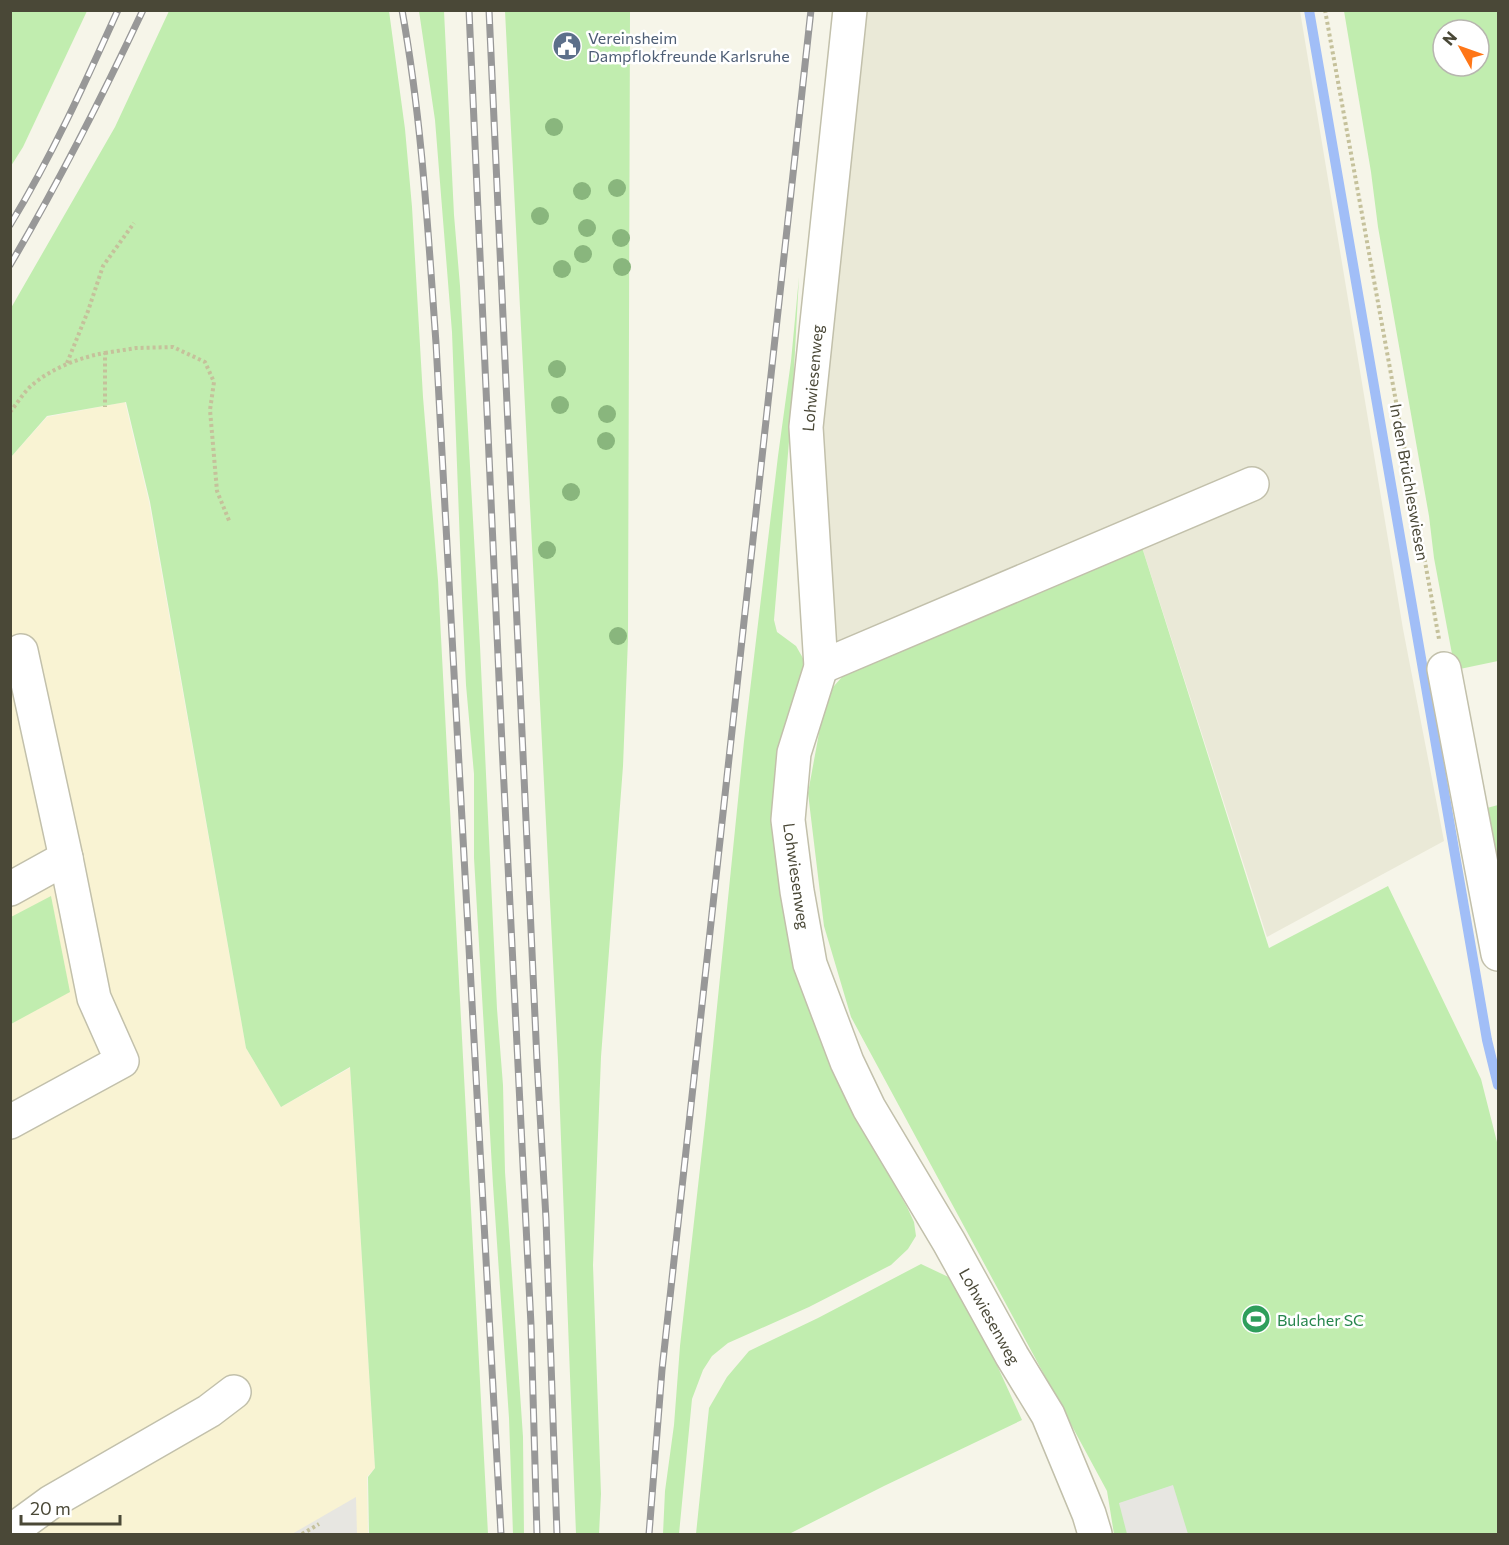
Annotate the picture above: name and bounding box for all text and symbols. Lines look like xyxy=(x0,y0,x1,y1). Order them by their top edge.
north arrow xyxy=(1431,18,1491,78)
text: N xyxy=(1438,27,1460,49)
place label: Vereinsheim Dampflokfreunde Karlsruhe xyxy=(588,28,790,65)
public building icon: Vereinsheim Dampflokfreunde Karlsruhe xyxy=(551,30,583,62)
street label: Lohwiesenweg xyxy=(798,323,826,432)
street label: In den Brüchleswiesen xyxy=(1387,402,1433,562)
street label: Lohwiesenweg xyxy=(780,821,814,931)
street label: Lohwiesenweg xyxy=(956,1264,1025,1368)
sports icon: Bulacher SC xyxy=(1240,1303,1272,1335)
place label: Bulacher SC xyxy=(1277,1310,1364,1329)
scale bar xyxy=(21,1488,120,1526)
text: 20 m xyxy=(30,1497,71,1519)

